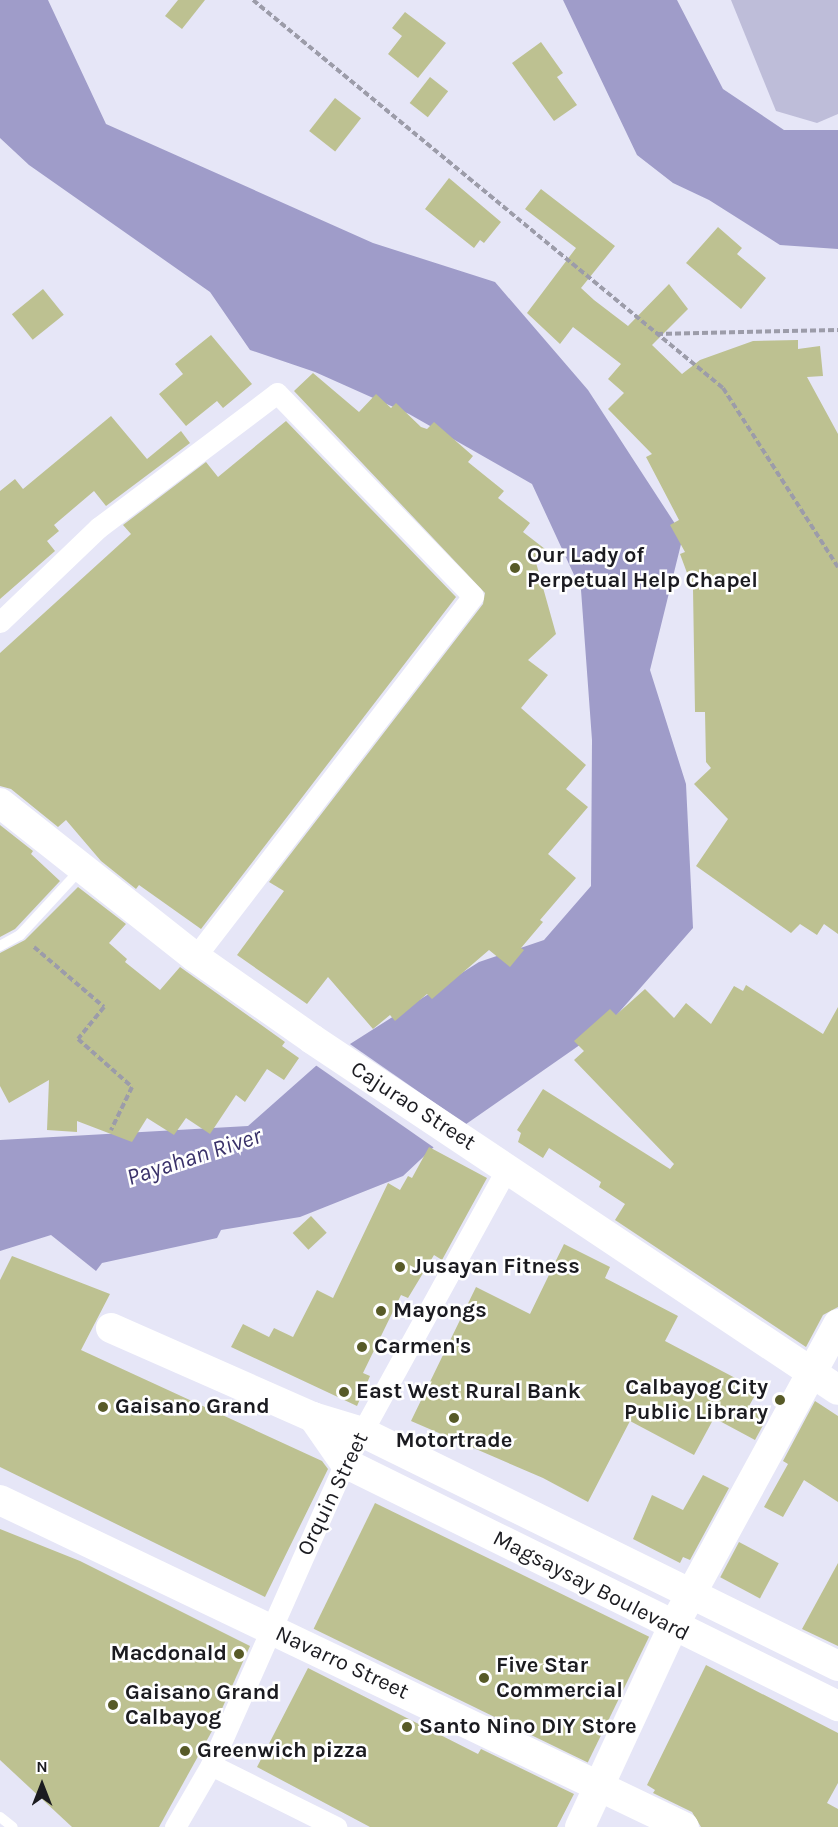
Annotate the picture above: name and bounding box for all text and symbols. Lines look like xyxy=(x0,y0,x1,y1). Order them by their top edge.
place label: Our Lady of Perpetual Help Chapel xyxy=(527,542,758,594)
marker: Our Lady of Perpetual Help Chapel xyxy=(508,561,522,575)
street label: Cajurao Street xyxy=(346,1056,480,1156)
water label: Payahan River xyxy=(123,1122,265,1192)
place label: Jusayan Fitness xyxy=(412,1254,580,1280)
marker: Jusayan Fitness xyxy=(393,1260,407,1274)
place label: Mayongs xyxy=(393,1298,487,1324)
marker: Mayongs xyxy=(374,1304,388,1318)
place label: Carmen's xyxy=(374,1334,471,1360)
marker: Carmen's xyxy=(355,1340,369,1354)
place label: Calbayog City Public Library xyxy=(624,1374,768,1426)
place label: East West Rural Bank xyxy=(356,1379,581,1405)
marker: East West Rural Bank xyxy=(337,1385,351,1399)
marker: Calbayog City Public Library xyxy=(773,1393,787,1407)
place label: Gaisano Grand xyxy=(115,1394,270,1420)
marker: Gaisano Grand xyxy=(96,1400,110,1414)
marker: Motortrade xyxy=(447,1411,461,1425)
street label: Orquin Street xyxy=(292,1428,374,1560)
place label: Motortrade xyxy=(396,1428,512,1454)
street label: Magsaysay Boulevard xyxy=(488,1525,694,1647)
street label: Navarro Street xyxy=(271,1621,413,1705)
place label: Macdonald xyxy=(110,1641,227,1667)
marker: Macdonald xyxy=(232,1647,246,1661)
place label: Five Star Commercial xyxy=(496,1652,623,1704)
marker: Five Star Commercial xyxy=(477,1671,491,1685)
place label: Gaisano Grand Calbayog xyxy=(125,1679,280,1730)
marker: Gaisano Grand Calbayog xyxy=(106,1698,120,1712)
place label: Santo Nino DIY Store xyxy=(419,1714,637,1740)
marker: Santo Nino DIY Store xyxy=(400,1720,414,1734)
place label: Greenwich pizza xyxy=(197,1738,368,1764)
marker: Greenwich pizza xyxy=(178,1744,192,1758)
north arrow xyxy=(12,1755,72,1815)
text: N xyxy=(36,1757,48,1776)

